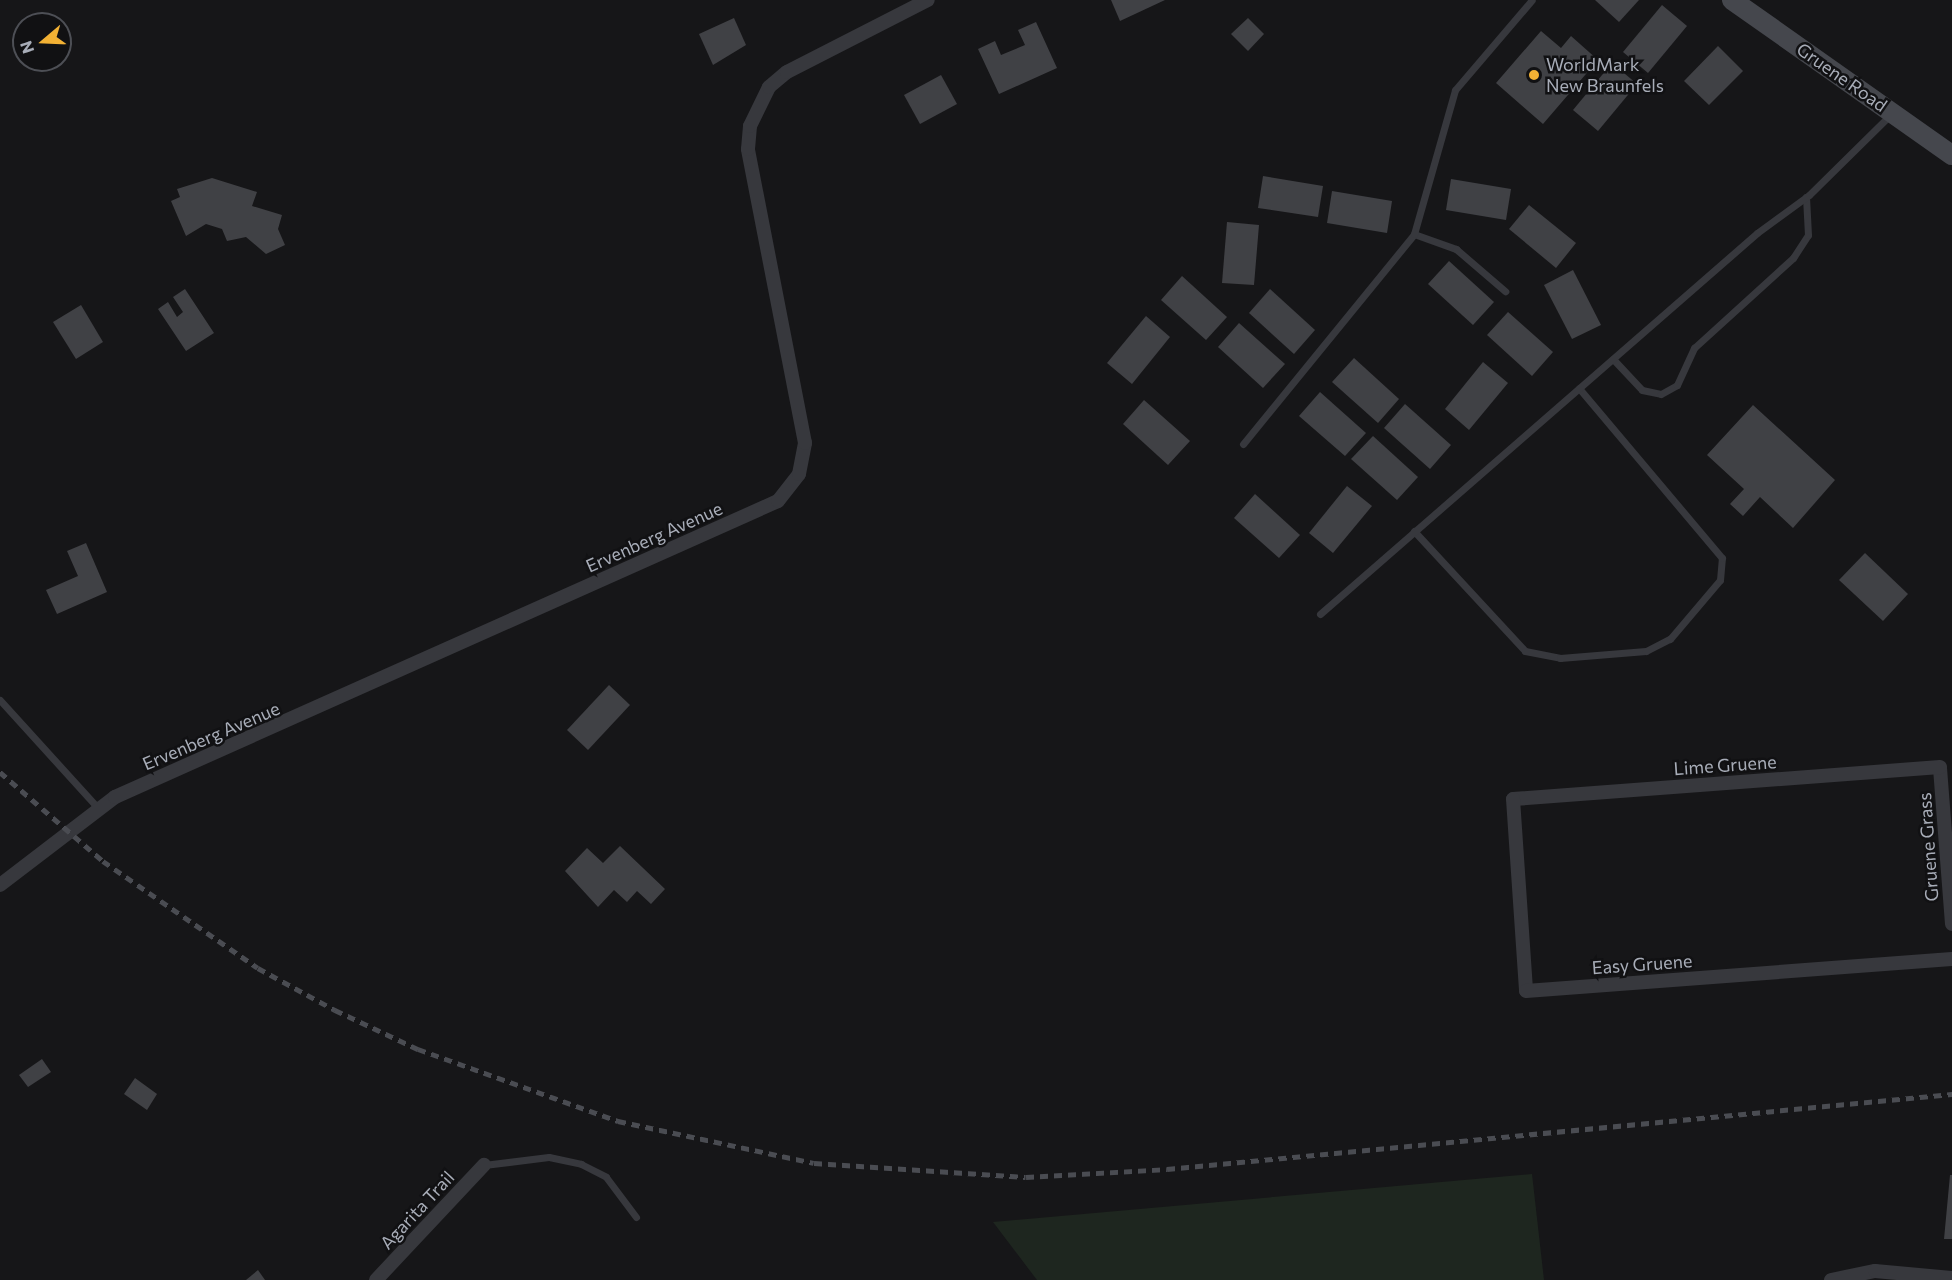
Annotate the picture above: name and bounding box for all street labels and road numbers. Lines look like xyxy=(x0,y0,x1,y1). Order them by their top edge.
street label: Gruene Road xyxy=(1793,38,1891,116)
street label: Ervenberg Avenue xyxy=(582,497,726,577)
street label: Ervenberg Avenue xyxy=(139,697,283,775)
street label: Lime Gruene xyxy=(1673,751,1777,779)
street label: Gruene Grass xyxy=(1913,792,1943,902)
street label: Easy Gruene xyxy=(1591,950,1693,978)
street label: Agarita Trail xyxy=(375,1167,459,1253)

